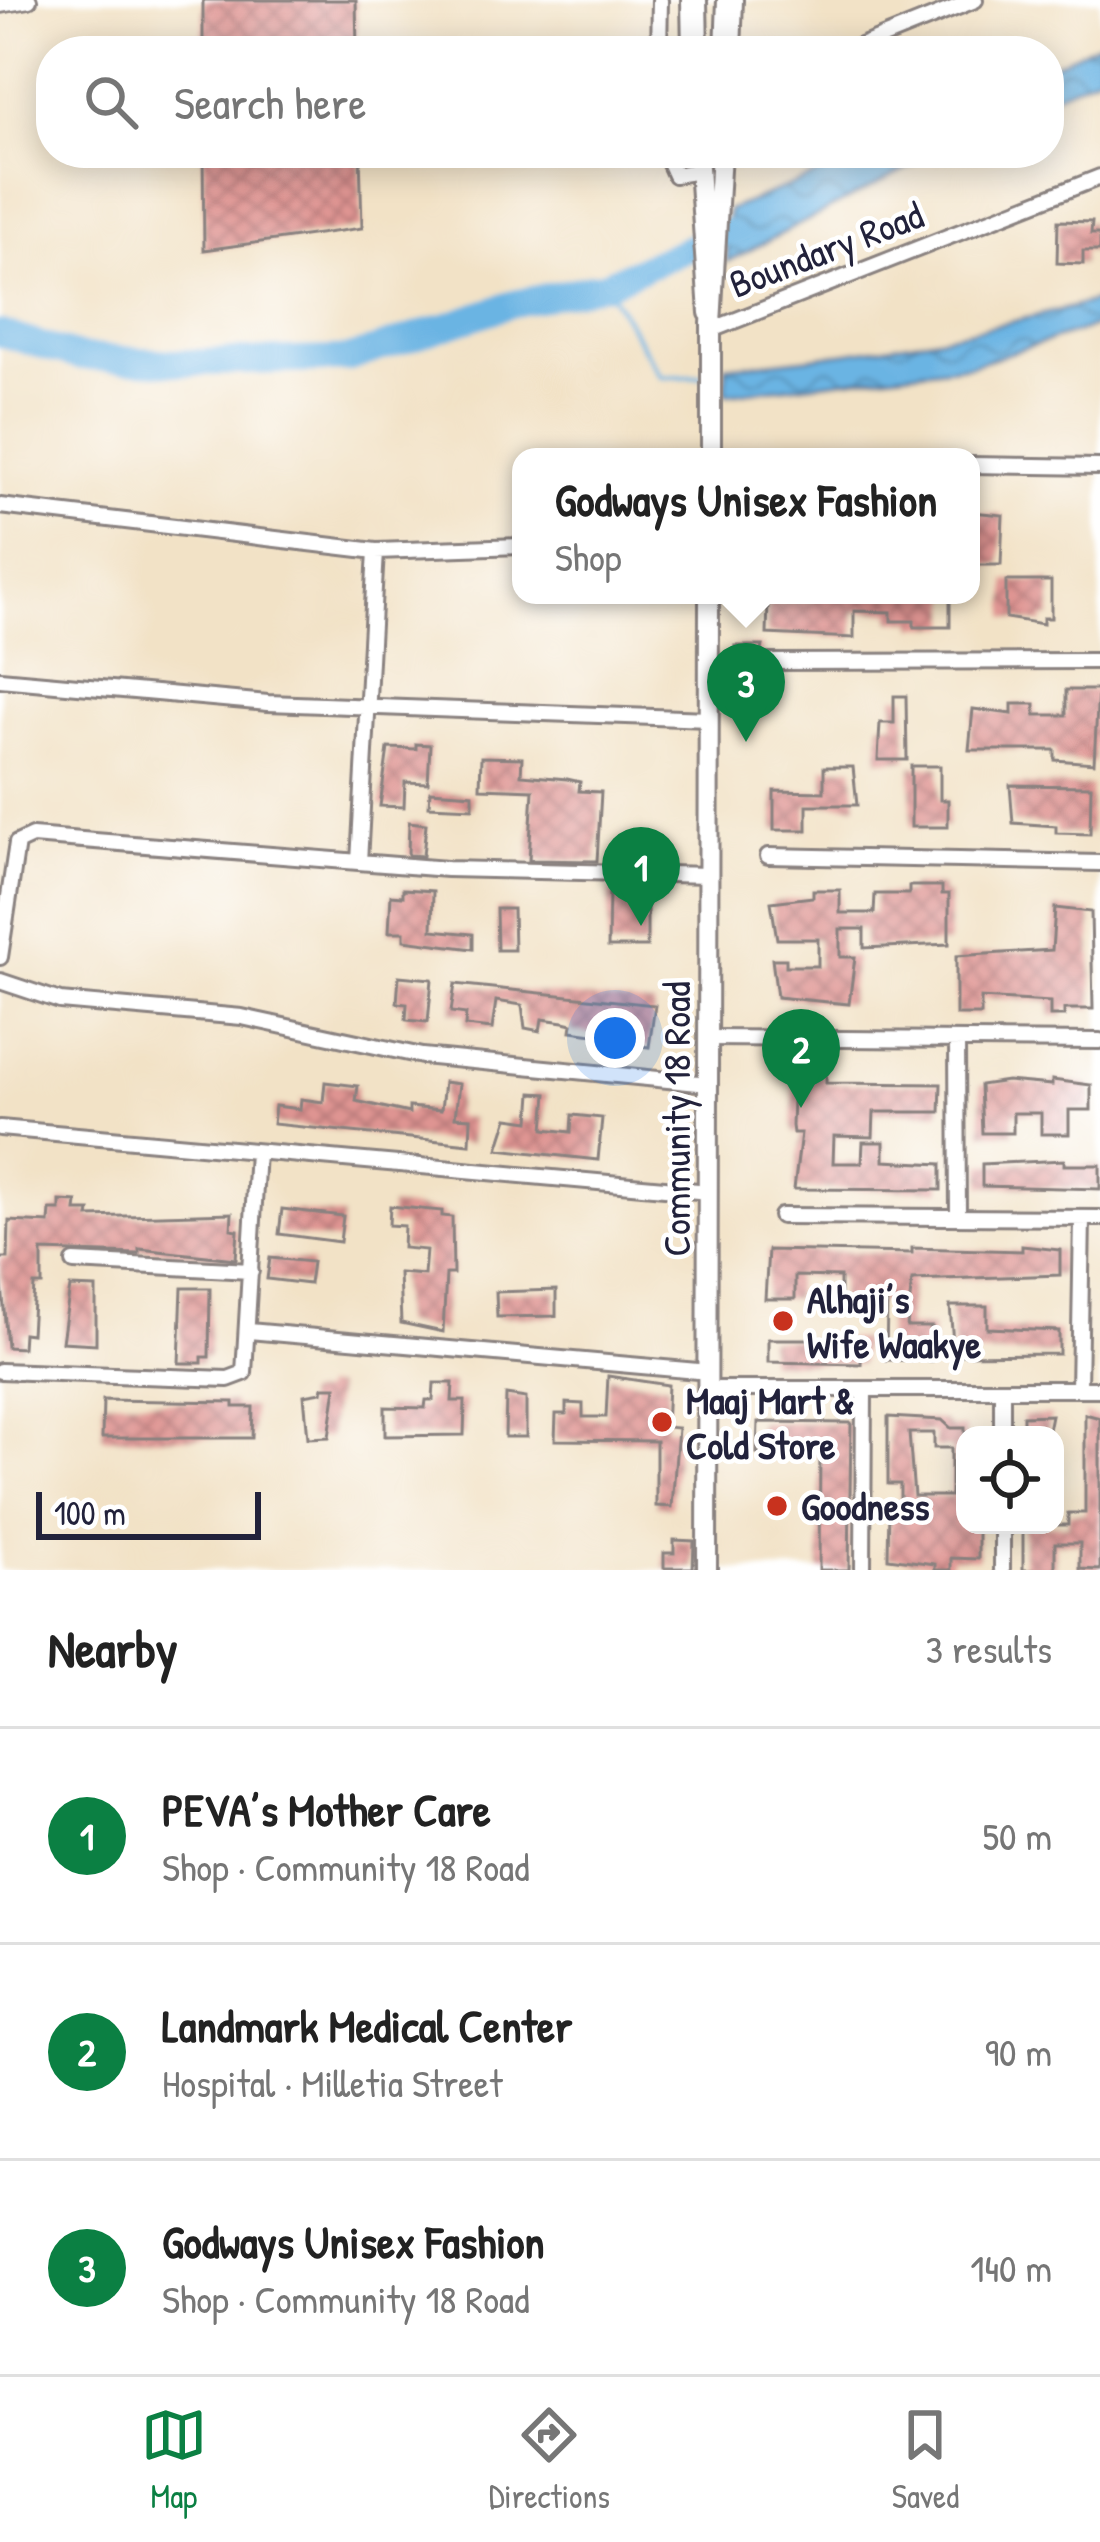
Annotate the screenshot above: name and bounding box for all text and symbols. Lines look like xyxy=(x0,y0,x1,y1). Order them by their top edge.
search box xyxy=(36,36,1064,168)
icon: search xyxy=(78,69,144,135)
text: Search here xyxy=(174,72,366,133)
street label: Boundary Road xyxy=(721,187,930,310)
popup xyxy=(512,448,980,604)
text: Godways Unisex Fashion xyxy=(555,469,937,530)
text: Shop xyxy=(555,530,621,583)
pin: 3 xyxy=(707,643,785,742)
pin: 1 xyxy=(602,827,680,926)
street label: Community 18 Road xyxy=(649,982,702,1256)
your location xyxy=(585,1008,645,1068)
pin: 2 xyxy=(762,1009,840,1108)
place label: Alhaji’s Wife Waakye xyxy=(807,1272,982,1371)
marker: Alhaji’s Wife Waakye xyxy=(770,1308,796,1334)
place label: Maaj Mart & Cold Store xyxy=(686,1373,854,1471)
marker: Maaj Mart & Cold Store xyxy=(649,1409,675,1435)
map controls xyxy=(956,1426,1064,1534)
button: locate xyxy=(956,1426,1064,1534)
place label: Goodness xyxy=(801,1479,930,1532)
scale bar xyxy=(36,1486,261,1539)
text: 100 m xyxy=(54,1491,126,1535)
marker: Goodness xyxy=(764,1493,790,1519)
text: Nearby xyxy=(48,1614,178,1683)
text: 3 results xyxy=(926,1622,1052,1675)
text: PEVA’s Mother Care xyxy=(162,1779,491,1840)
text: 1 xyxy=(80,1809,94,1862)
text: 50 m xyxy=(983,1809,1052,1862)
text: Shop · Community 18 Road xyxy=(162,1840,529,1893)
text: Landmark Medical Center xyxy=(162,1995,572,2056)
text: 2 xyxy=(78,2025,96,2078)
text: 90 m xyxy=(985,2025,1052,2078)
text: Hospital · Milletia Street xyxy=(162,2056,503,2109)
text: Godways Unisex Fashion xyxy=(162,2211,545,2272)
text: 3 xyxy=(78,2241,96,2294)
text: 140 m xyxy=(970,2241,1052,2294)
text: Shop · Community 18 Road xyxy=(162,2272,529,2325)
tab: Map xyxy=(141,2402,207,2518)
tab: Directions xyxy=(489,2402,610,2518)
tab: Saved xyxy=(892,2402,959,2518)

